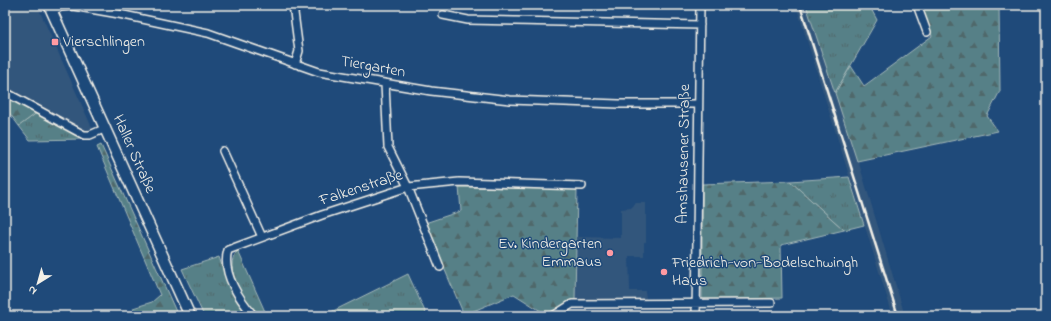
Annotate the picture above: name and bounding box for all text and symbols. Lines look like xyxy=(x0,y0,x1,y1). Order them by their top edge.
place label: Vierschlingen xyxy=(62,30,145,54)
marker: Vierschlingen xyxy=(50,37,60,47)
street label: Tiergarten xyxy=(339,50,407,85)
street label: Amshausener Straße xyxy=(671,83,697,224)
street label: Haller Straße xyxy=(106,111,162,198)
street label: Falkenstraße xyxy=(315,163,407,213)
place label: Ev. Kindergarten Emmaus xyxy=(498,232,602,274)
marker: Ev. Kindergarten Emmaus xyxy=(605,248,615,258)
place label: Friedrich-von-Bodelschwingh Haus xyxy=(671,251,858,293)
north arrow xyxy=(18,263,58,303)
marker: Friedrich-von-Bodelschwingh Haus xyxy=(659,267,669,277)
text: N xyxy=(25,282,40,299)

